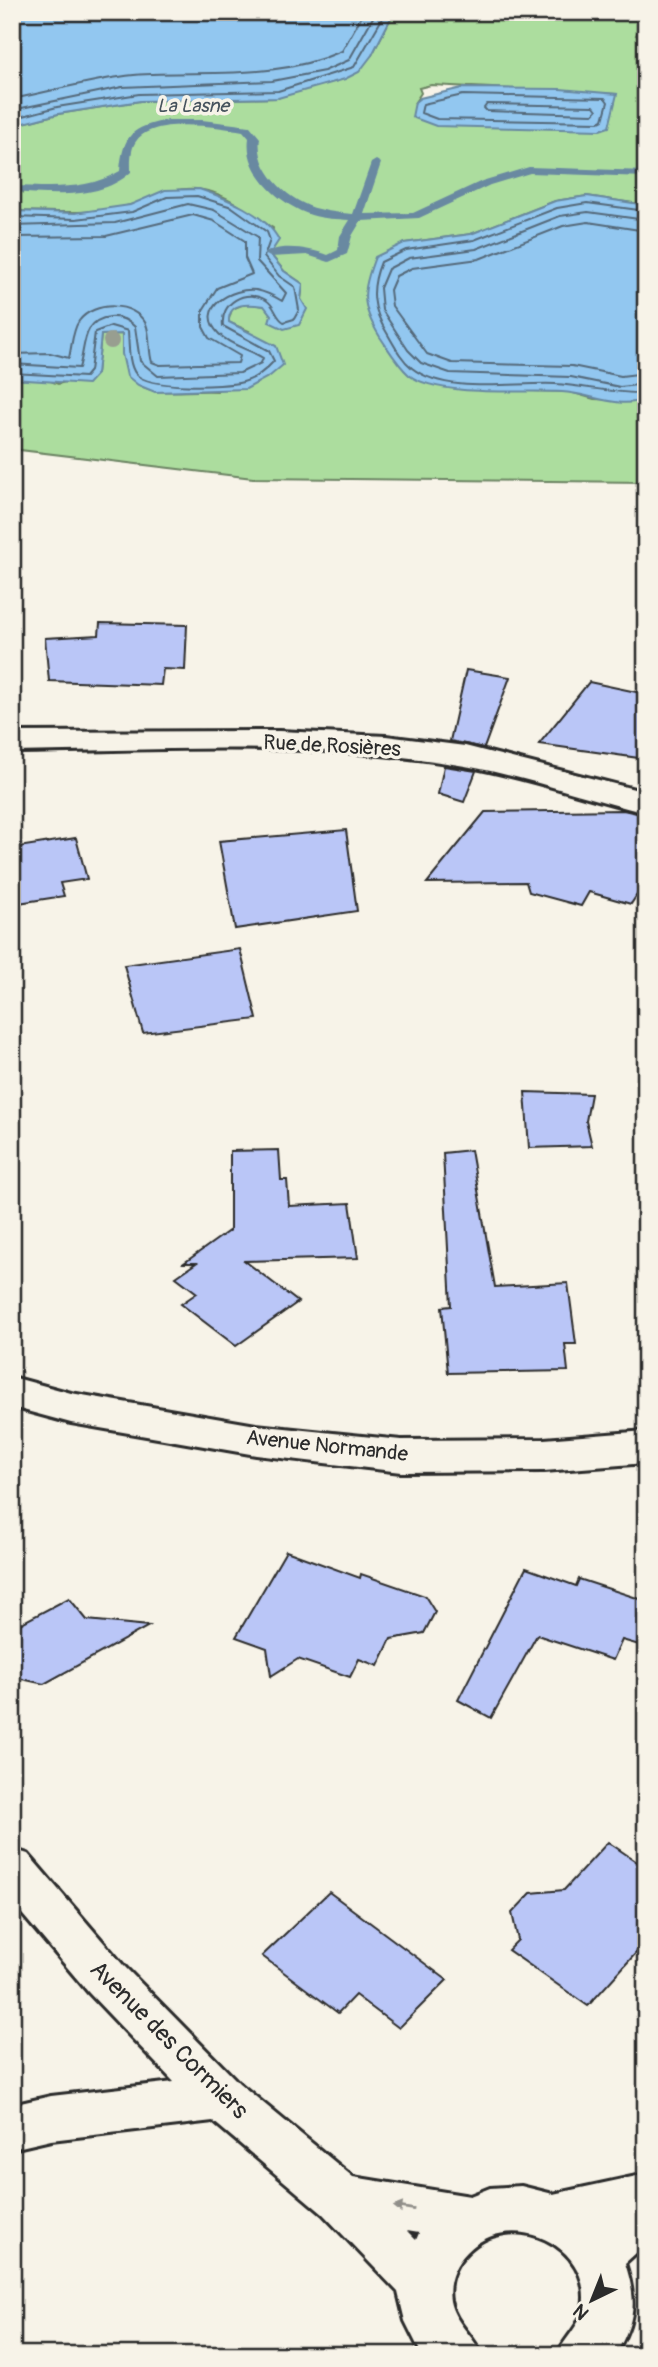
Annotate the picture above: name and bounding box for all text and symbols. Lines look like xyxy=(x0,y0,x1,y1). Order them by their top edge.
water label: La Lasne xyxy=(157,94,231,118)
street label: Rue de Rosières xyxy=(263,729,402,763)
street label: Avenue Normande xyxy=(245,1424,410,1468)
street label: Avenue des Cormiers xyxy=(84,1955,254,2125)
one-way arrow xyxy=(393,2202,415,2213)
north arrow xyxy=(556,2266,626,2336)
text: N xyxy=(568,2298,594,2325)

